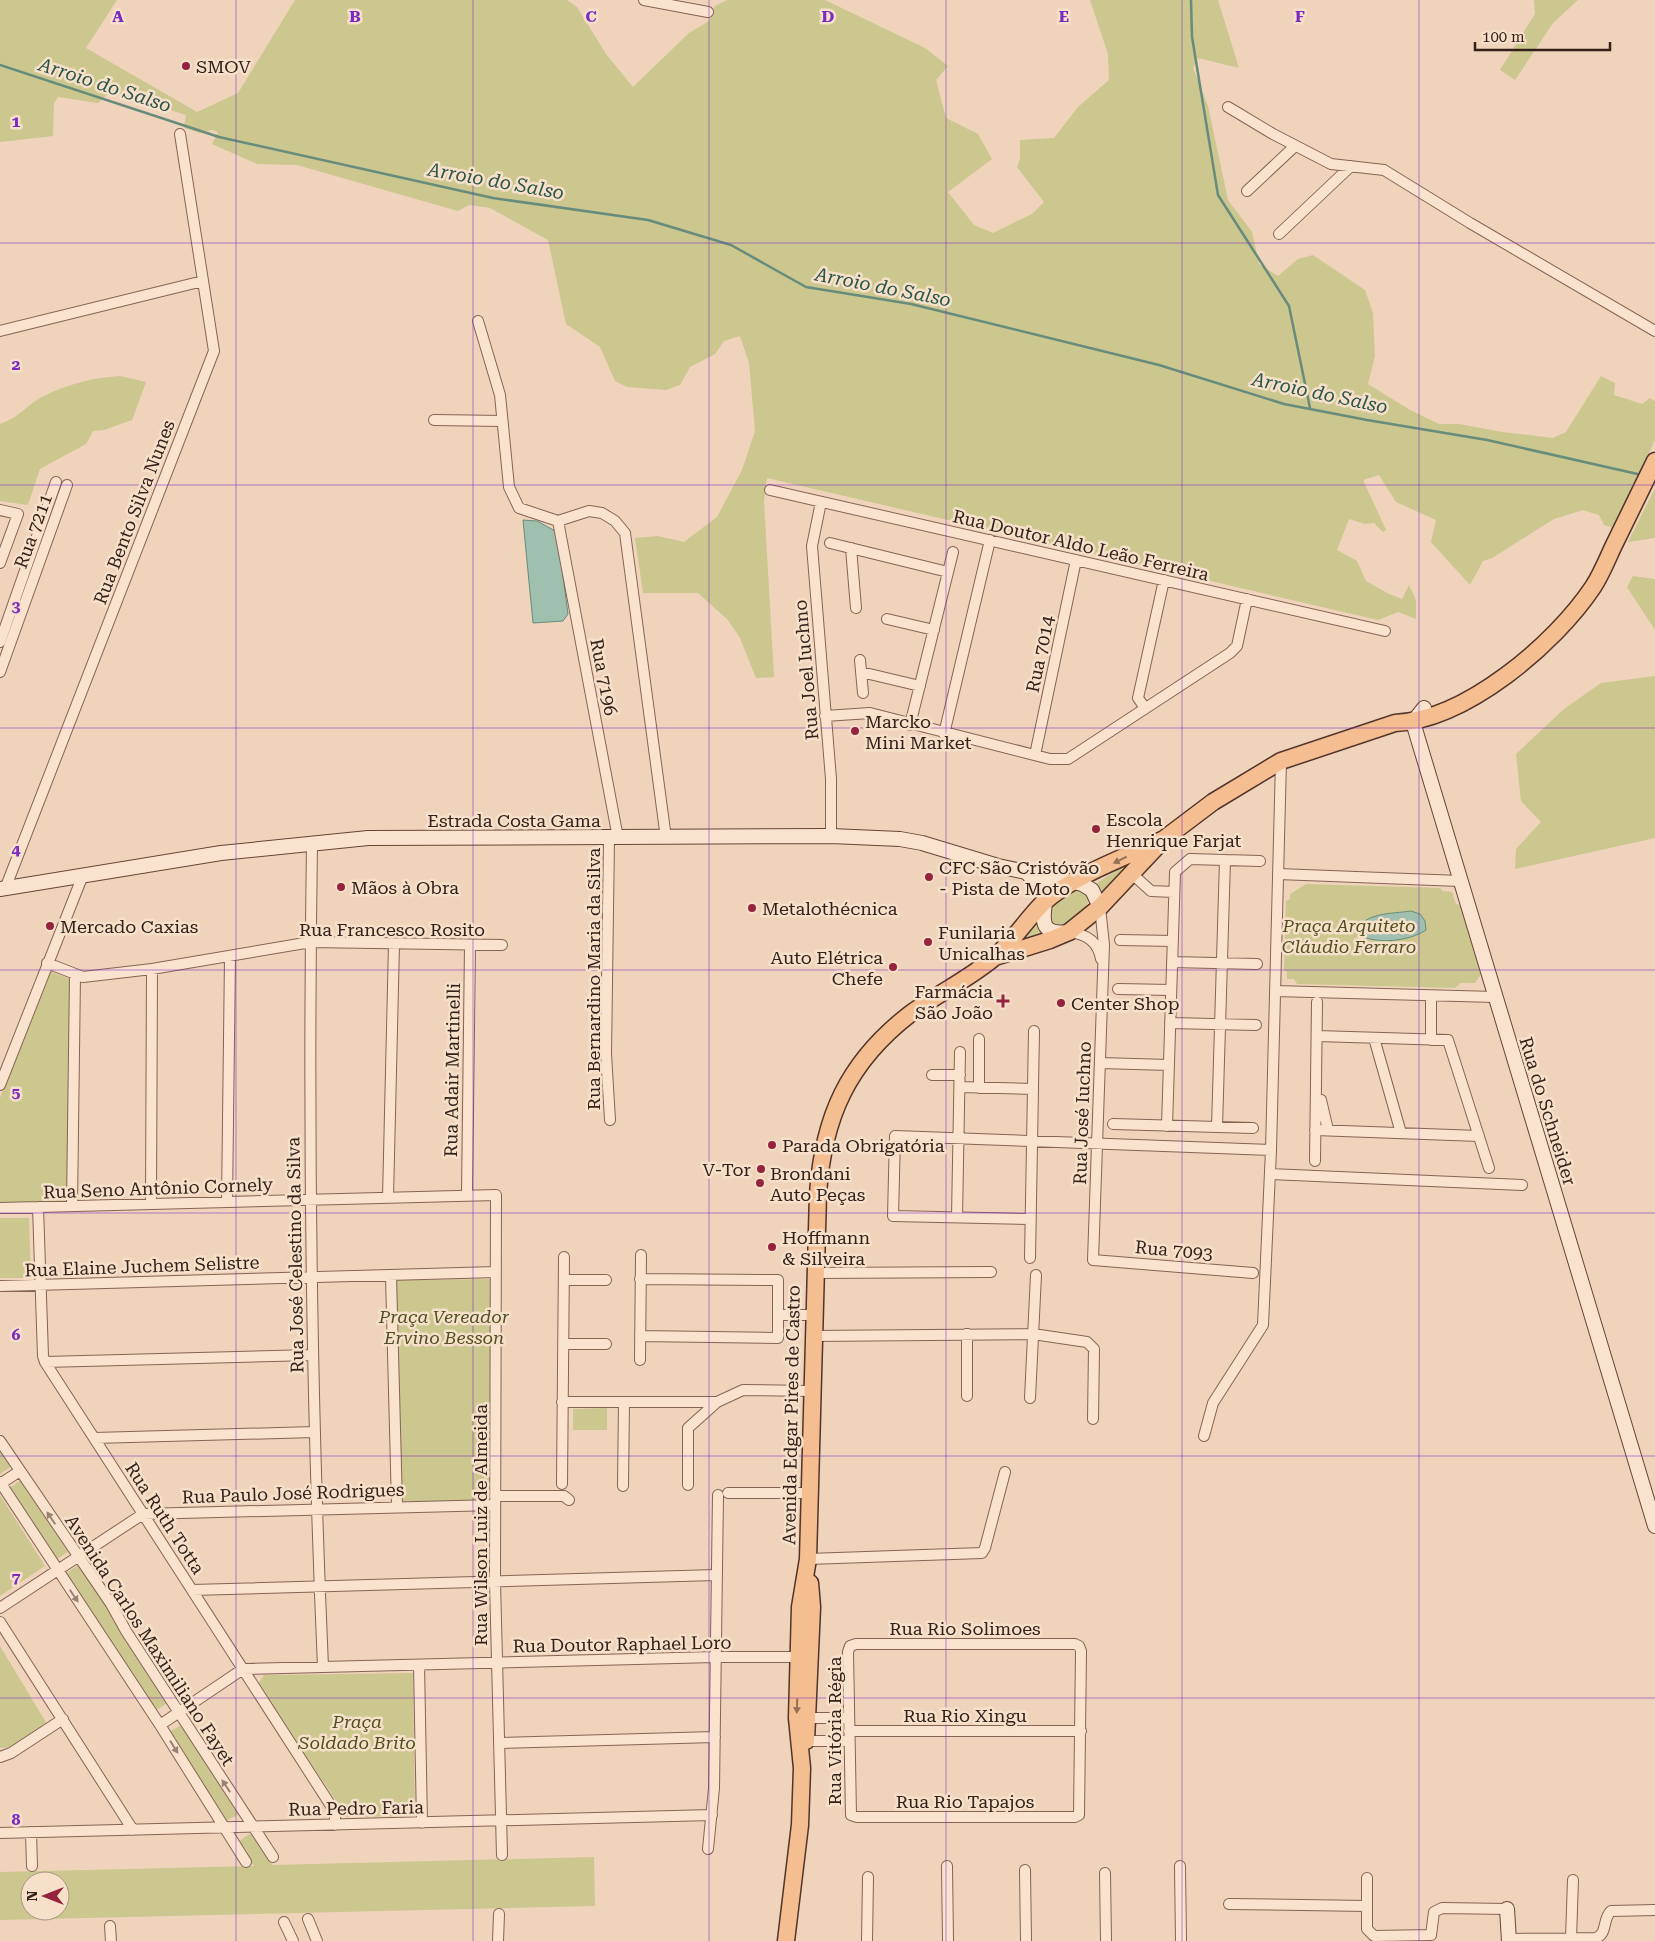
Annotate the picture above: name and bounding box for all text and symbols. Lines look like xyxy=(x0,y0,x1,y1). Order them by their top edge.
text: A xyxy=(112,7,124,26)
text: B xyxy=(349,7,361,26)
text: C xyxy=(585,7,597,26)
text: D xyxy=(822,7,835,26)
text: E xyxy=(1059,7,1069,26)
text: F xyxy=(1295,7,1305,26)
scale bar xyxy=(1475,20,1610,52)
text: 100 m xyxy=(1482,28,1525,46)
water label: Arroio do Salso xyxy=(35,52,174,117)
place label: SMOV xyxy=(196,56,251,77)
marker: SMOV xyxy=(180,60,192,72)
text: 1 xyxy=(12,112,21,131)
water label: Arroio do Salso xyxy=(425,158,566,204)
water label: Arroio do Salso xyxy=(812,262,953,311)
text: 2 xyxy=(12,355,21,374)
water label: Arroio do Salso xyxy=(1249,367,1390,419)
street label: Rua Bento Silva Nunes xyxy=(89,417,179,607)
street label: Rua 7211 xyxy=(10,491,56,571)
street label: Rua Doutor Aldo Leão Ferreira xyxy=(951,505,1211,585)
text: 3 xyxy=(12,597,21,616)
street label: Rua Joel Iuchno xyxy=(789,599,823,741)
street label: Rua 7014 xyxy=(1022,614,1058,694)
street label: Rua 7196 xyxy=(586,637,622,717)
place label: Marcko Mini Market xyxy=(865,711,972,753)
marker: Marcko Mini Market xyxy=(849,725,861,737)
place label: Escola Henrique Farjat xyxy=(1106,809,1242,851)
street label: Estrada Costa Gama xyxy=(427,810,601,831)
marker: Escola Henrique Farjat xyxy=(1090,823,1102,835)
text: 4 xyxy=(12,840,21,859)
street label: Rua Bernardino Maria da Silva xyxy=(583,847,604,1110)
one-way arrow xyxy=(1113,856,1127,864)
place label: CFC São Cristóvão - Pista de Moto xyxy=(939,857,1099,899)
marker: CFC São Cristóvão - Pista de Moto xyxy=(923,871,935,883)
place label: Mãos à Obra xyxy=(351,877,459,898)
marker: Mãos à Obra xyxy=(335,881,347,893)
place label: Metalothécnica xyxy=(762,898,898,919)
marker: Metalothécnica xyxy=(746,902,758,914)
park label: Praça Arquiteto Cláudio Ferraro xyxy=(1282,915,1416,957)
place label: Mercado Caxias xyxy=(60,916,198,937)
street label: Rua Francesco Rosito xyxy=(299,919,485,940)
marker: Mercado Caxias xyxy=(44,920,56,932)
place label: Funilaria Unicalhas xyxy=(938,922,1025,964)
marker: Funilaria Unicalhas xyxy=(922,936,934,948)
place label: Auto Elétrica Chefe xyxy=(771,947,883,989)
marker: Auto Elétrica Chefe xyxy=(887,961,899,973)
place label: Farmácia São João xyxy=(914,981,993,1023)
street label: Rua Adair Martinelli xyxy=(440,982,464,1157)
place label: Center Shop xyxy=(1071,993,1180,1014)
marker: Farmácia São João xyxy=(997,995,1009,1007)
marker: Center Shop xyxy=(1055,997,1067,1009)
street label: Rua do Schneider xyxy=(1515,1034,1581,1188)
street label: Rua José Iuchno xyxy=(1069,1041,1095,1185)
text: 5 xyxy=(12,1083,21,1102)
place label: Parada Obrigatória xyxy=(782,1135,945,1156)
street label: Rua José Celestino da Silva xyxy=(282,1137,308,1373)
marker: Parada Obrigatória xyxy=(766,1139,778,1151)
place label: V-Tor xyxy=(703,1159,751,1180)
marker: V-Tor xyxy=(755,1163,767,1175)
place label: Brondani Auto Peças xyxy=(770,1163,865,1205)
street label: Rua Seno Antônio Cornely xyxy=(43,1173,274,1203)
marker: Brondani Auto Peças xyxy=(754,1177,766,1189)
place label: Hoffmann & Silveira xyxy=(782,1227,870,1269)
street label: Rua 7093 xyxy=(1134,1236,1214,1264)
marker: Hoffmann & Silveira xyxy=(766,1241,778,1253)
street label: Rua Elaine Juchem Selistre xyxy=(24,1251,260,1281)
street label: Avenida Edgar Pires de Castro xyxy=(778,1285,804,1545)
park label: Praça Vereador Ervino Besson xyxy=(378,1306,510,1348)
text: 6 xyxy=(12,1325,21,1344)
street label: Rua Wilson Luiz de Almeida xyxy=(470,1404,491,1646)
street label: Rua Ruth Totta xyxy=(121,1458,209,1578)
street label: Rua Paulo José Rodrigues xyxy=(181,1479,405,1507)
street label: Avenida Carlos Maximiliano Fayet xyxy=(61,1511,239,1769)
one-way arrow xyxy=(46,1512,56,1525)
text: 7 xyxy=(12,1568,21,1587)
one-way arrow xyxy=(69,1590,79,1603)
street label: Rua Rio Solimoes xyxy=(889,1618,1041,1639)
street label: Rua Doutor Raphael Loro xyxy=(512,1632,732,1656)
street label: Rua Vitória Régia xyxy=(824,1656,845,1805)
one-way arrow xyxy=(793,1698,801,1714)
street label: Rua Rio Xingu xyxy=(903,1705,1027,1726)
park label: Praça Soldado Brito xyxy=(297,1711,416,1753)
one-way arrow xyxy=(169,1740,178,1753)
one-way arrow xyxy=(222,1779,231,1793)
street label: Rua Rio Tapajos xyxy=(896,1791,1034,1812)
street label: Rua Pedro Faria xyxy=(288,1796,424,1820)
text: 8 xyxy=(12,1810,21,1829)
north arrow xyxy=(20,1871,70,1921)
text: N xyxy=(24,1890,40,1901)

